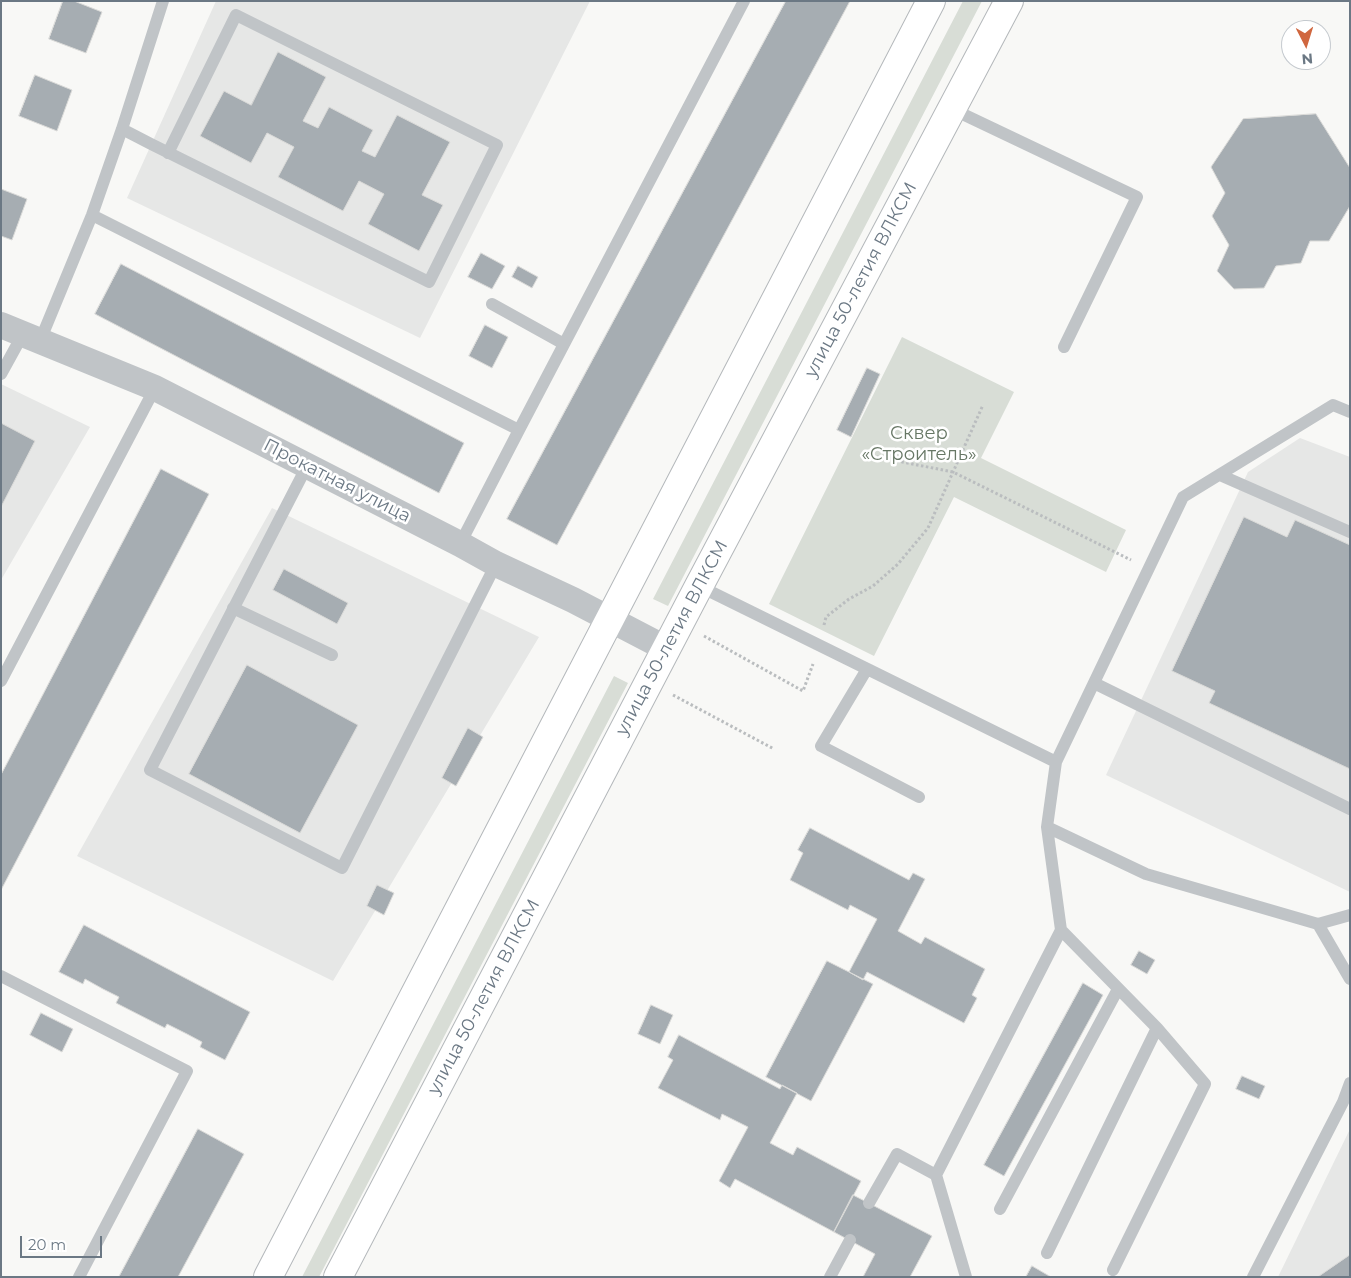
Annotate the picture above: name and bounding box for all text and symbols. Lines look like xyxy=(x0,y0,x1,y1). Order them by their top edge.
north arrow xyxy=(1281,20,1331,70)
text: N xyxy=(1301,49,1314,68)
street label: улица 50-летия ВЛКСМ xyxy=(800,179,922,381)
park label: Сквер «Cтроитель» xyxy=(861,423,977,466)
street label: Прокатная улица xyxy=(260,435,414,527)
street label: улица 50-летия ВЛКСМ xyxy=(611,537,733,739)
street label: улица 50-летия ВЛКСМ xyxy=(423,896,545,1098)
scale bar xyxy=(22,1226,105,1258)
text: 20 m xyxy=(28,1235,66,1254)

